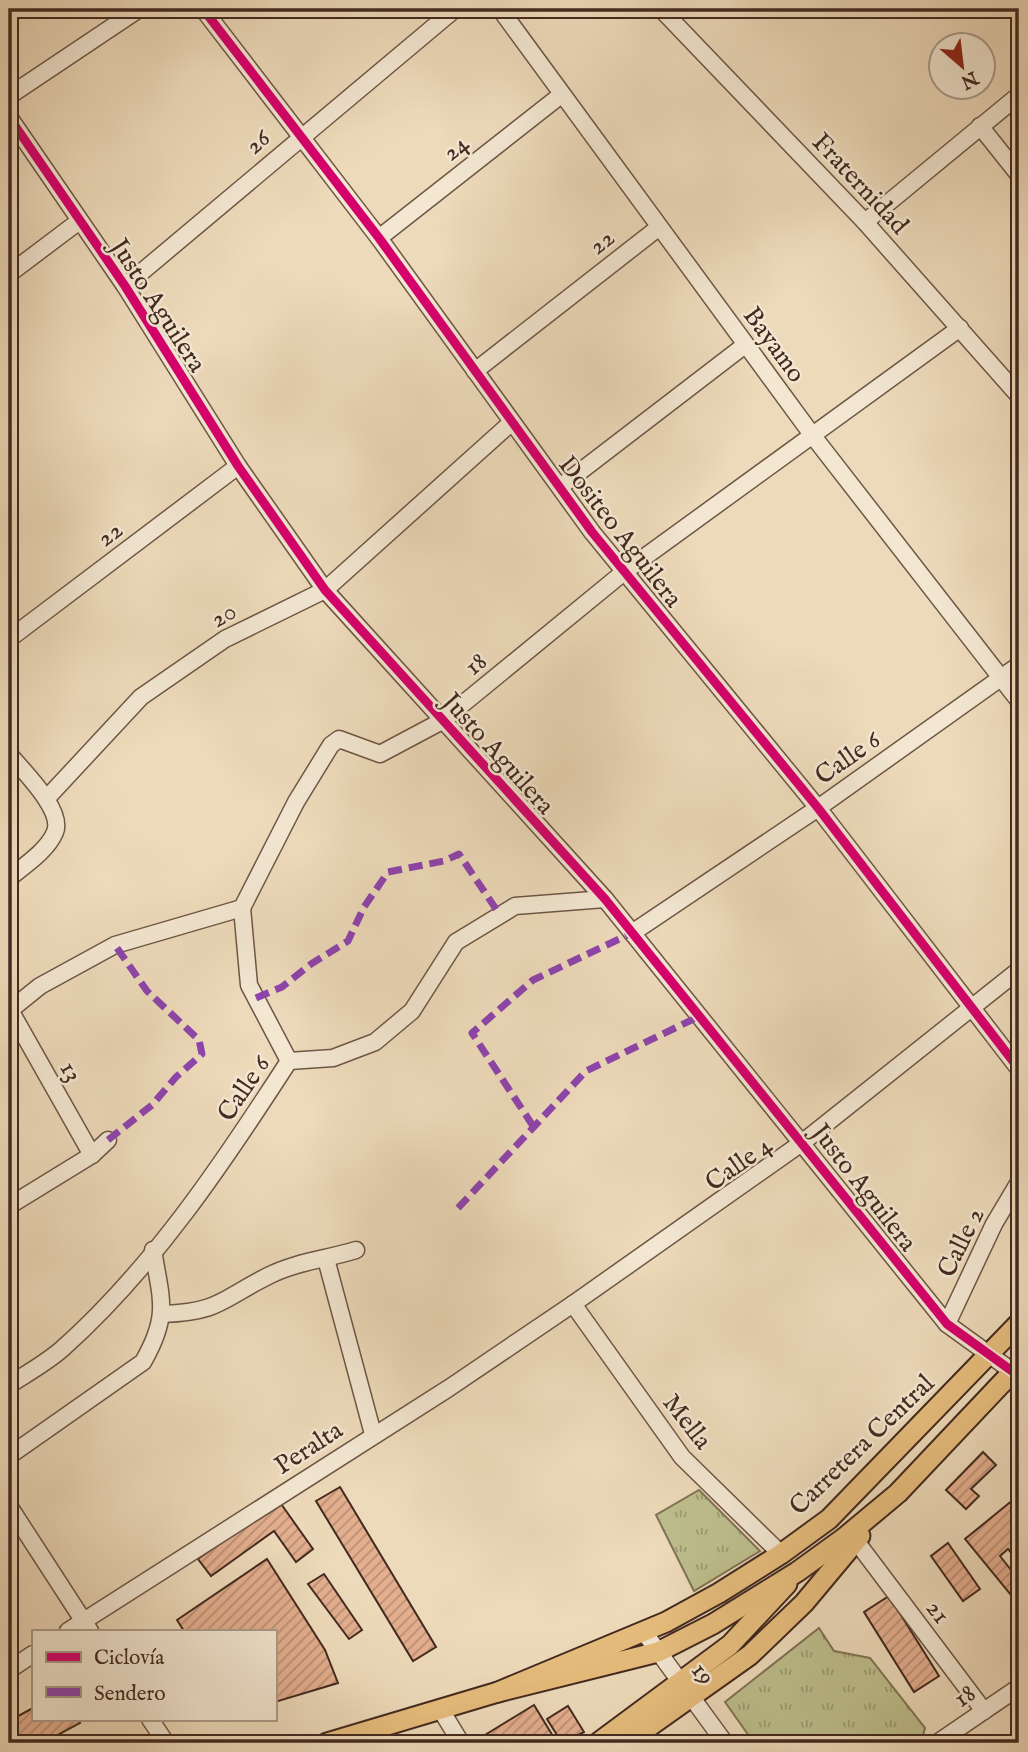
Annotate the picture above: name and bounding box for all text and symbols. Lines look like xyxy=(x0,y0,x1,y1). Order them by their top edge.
north arrow xyxy=(926,32,996,102)
text: N xyxy=(956,64,983,94)
street label: 26 xyxy=(238,121,278,162)
street label: Fraternidad xyxy=(805,126,915,242)
street label: 24 xyxy=(436,127,476,169)
street label: 22 xyxy=(582,222,622,263)
street label: Justo Aguilera xyxy=(101,230,214,380)
street label: Bayamo xyxy=(735,300,812,389)
street label: Dositeo Aguilera xyxy=(550,450,690,615)
street label: 22 xyxy=(90,514,130,555)
street label: 20 xyxy=(205,595,243,636)
street label: 18 xyxy=(458,645,494,683)
street label: Justo Aguilera xyxy=(432,684,562,822)
street label: Calle 6 xyxy=(809,723,888,793)
street label: Calle 6 xyxy=(210,1049,279,1128)
street label: 13 xyxy=(52,1055,90,1088)
street label: Justo Aguilera xyxy=(802,1115,924,1259)
street label: Calle 4 xyxy=(699,1129,779,1199)
street label: Calle 2 xyxy=(930,1202,992,1283)
street label: Carretera Central xyxy=(782,1367,942,1523)
street label: Mella xyxy=(655,1387,719,1457)
street label: Peralta xyxy=(269,1414,350,1482)
street label: 21 xyxy=(918,1593,958,1631)
legend xyxy=(32,1630,276,1720)
text: Ciclovía xyxy=(94,1645,165,1672)
street label: 19 xyxy=(683,1656,722,1692)
street label: 18 xyxy=(947,1677,982,1715)
text: Sendero xyxy=(94,1681,165,1708)

